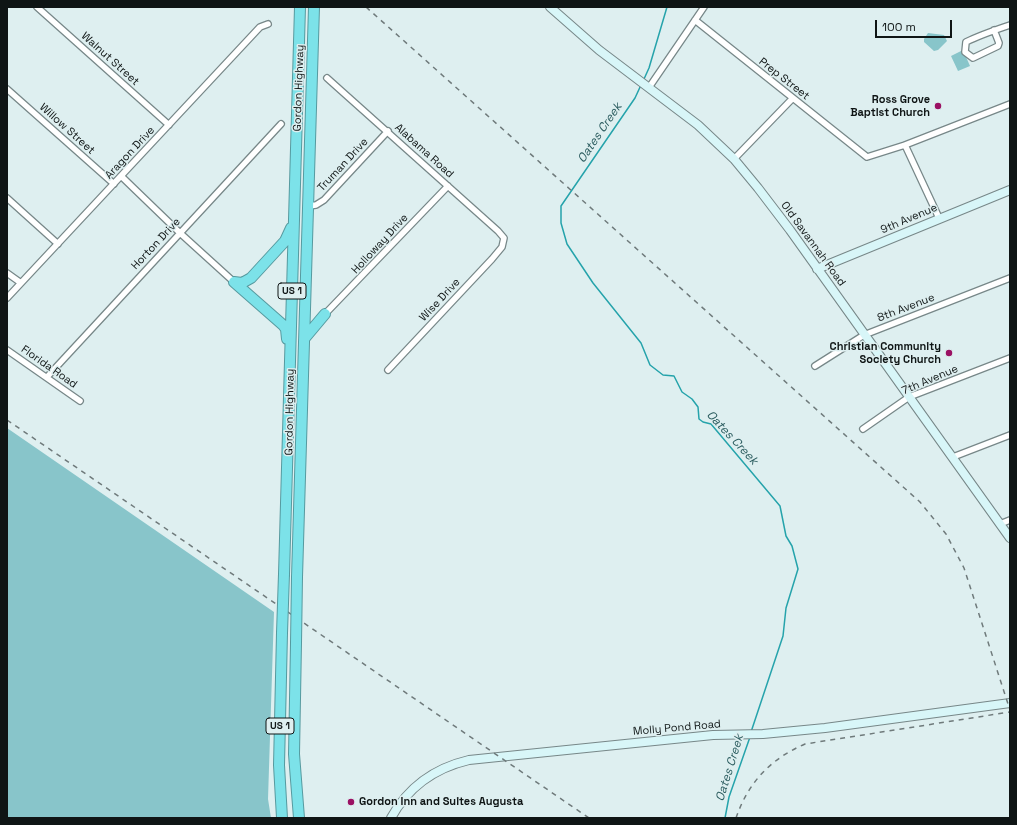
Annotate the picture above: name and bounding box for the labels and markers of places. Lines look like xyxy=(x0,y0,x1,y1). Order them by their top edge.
place label: Ross Grove Baptist Church xyxy=(850,93,930,119)
marker: Ross Grove Baptist Church xyxy=(933,101,943,111)
place label: Christian Community Society Church xyxy=(830,340,941,366)
marker: Christian Community Society Church xyxy=(944,348,954,358)
place label: Gordon Inn and Suites Augusta xyxy=(359,795,523,809)
marker: Gordon Inn and Suites Augusta xyxy=(346,797,356,807)

